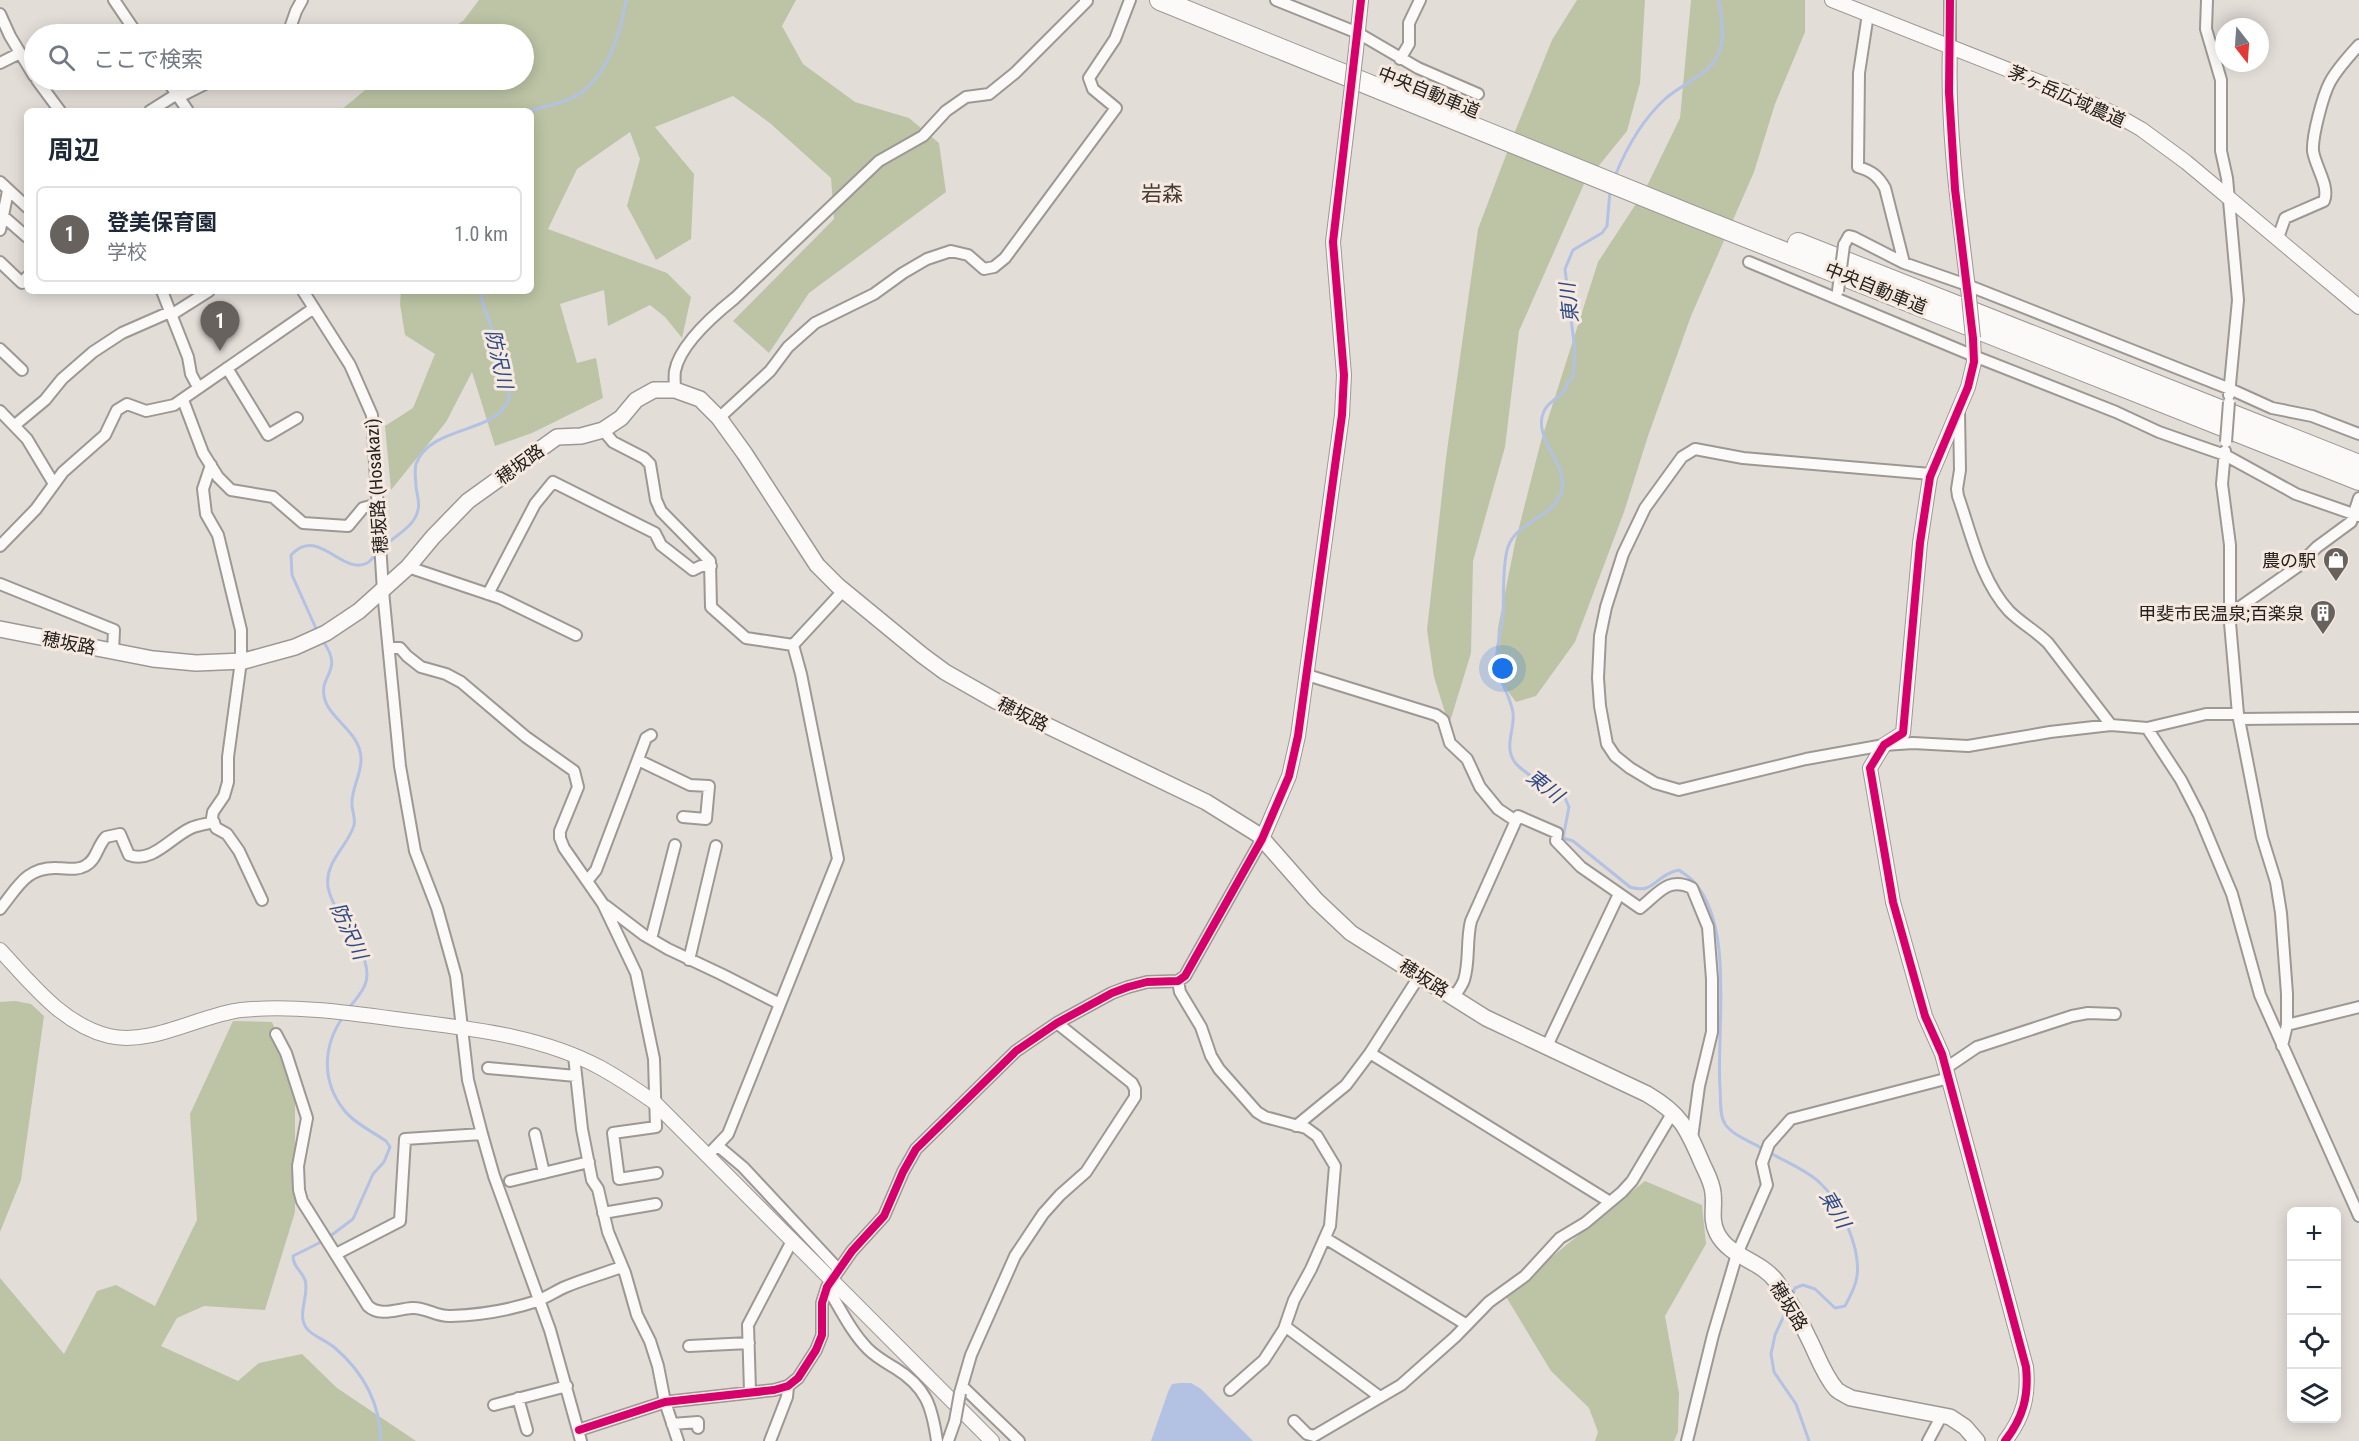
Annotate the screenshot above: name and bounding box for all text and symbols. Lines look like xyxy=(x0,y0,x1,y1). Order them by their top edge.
north arrow xyxy=(2215,18,2269,72)
search box xyxy=(24,24,534,90)
icon: search xyxy=(45,41,78,74)
text: ここで検索 xyxy=(93,47,203,72)
street label: 茅ヶ岳広域農道 xyxy=(2005,61,2129,131)
street label: 中央自動車道 xyxy=(1375,62,1483,122)
text: 周辺 xyxy=(48,135,100,165)
district label: 岩森 xyxy=(1141,182,1183,206)
text: 登美保育園 xyxy=(107,210,217,235)
text: 1 xyxy=(64,222,75,246)
text: 1.0 km xyxy=(454,222,508,246)
text: 学校 xyxy=(107,240,147,264)
street label: 中央自動車道 xyxy=(1822,258,1930,318)
water label: 東川 xyxy=(1555,280,1583,324)
pin: 1 xyxy=(200,302,240,351)
water label: 防沢川 xyxy=(481,327,518,393)
street label: 穂坂路 (Hosakazi) xyxy=(361,418,392,554)
street label: 穂坂路 xyxy=(492,440,548,488)
shop icon: 農の駅 xyxy=(2321,545,2351,583)
place label: 農の駅 xyxy=(2262,550,2316,571)
building icon: 甲斐市民温泉;百楽泉 xyxy=(2308,598,2338,636)
place label: 甲斐市民温泉;百楽泉 xyxy=(2138,603,2304,624)
street label: 穂坂路 xyxy=(40,628,98,658)
your location xyxy=(1488,654,1517,683)
street label: 穂坂路 xyxy=(994,693,1052,735)
water label: 東川 xyxy=(1522,764,1570,809)
water label: 防沢川 xyxy=(325,899,373,965)
street label: 穂坂路 xyxy=(1396,955,1452,1001)
water label: 東川 xyxy=(1815,1186,1856,1234)
map controls xyxy=(2287,1207,2341,1423)
button: + xyxy=(2287,1207,2341,1261)
button: − xyxy=(2287,1261,2341,1315)
street label: 穂坂路 xyxy=(1766,1278,1812,1334)
button: locate xyxy=(2287,1315,2341,1369)
button: layers xyxy=(2287,1369,2341,1423)

